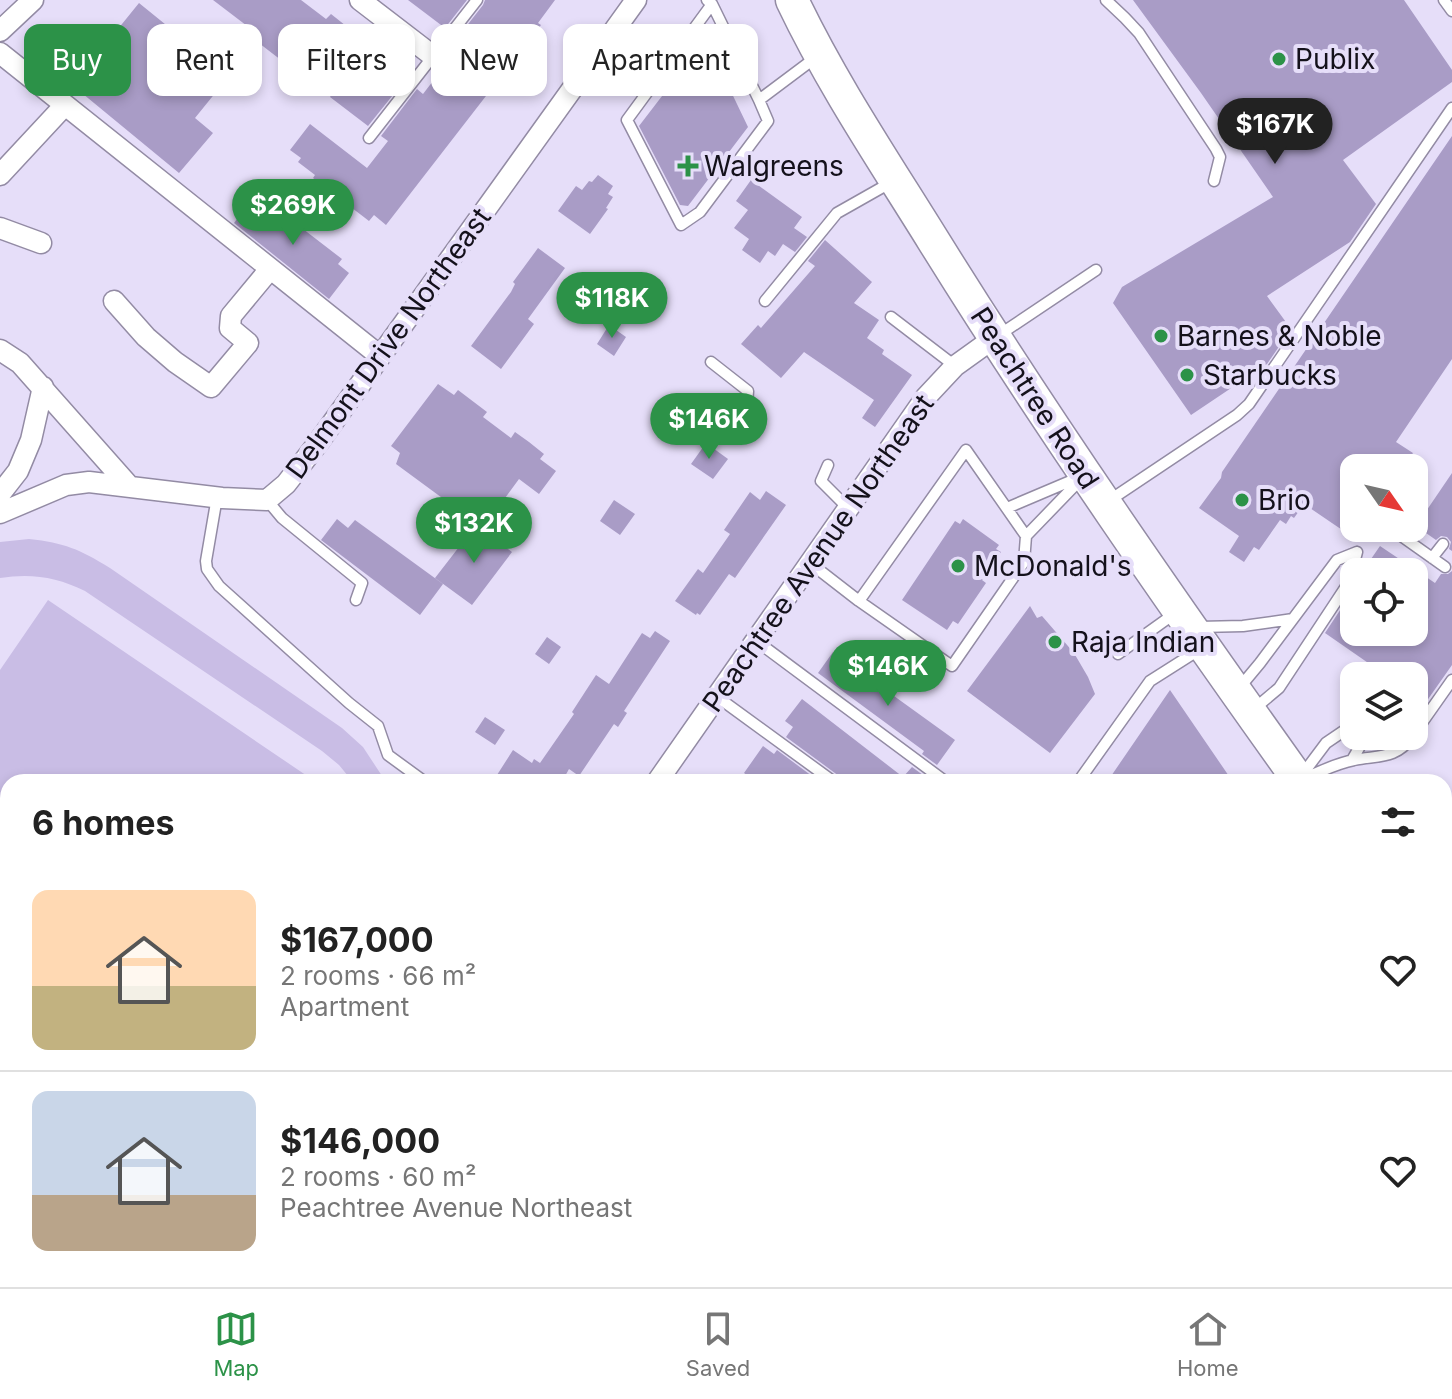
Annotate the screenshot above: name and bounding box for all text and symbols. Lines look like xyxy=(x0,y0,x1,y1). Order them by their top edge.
chip: Buy xyxy=(24,24,131,96)
chip: Rent xyxy=(147,24,262,96)
chip: Filters xyxy=(278,24,415,96)
chip: New xyxy=(431,24,547,96)
chip: Apartment xyxy=(563,24,758,96)
place label: Publix xyxy=(1295,42,1375,76)
marker: Publix xyxy=(1270,50,1288,68)
pin: $167K xyxy=(1219,98,1331,166)
text: $167K xyxy=(1236,108,1314,139)
place label: Walgreens xyxy=(704,149,844,183)
marker: Walgreens xyxy=(679,157,697,175)
pin: $269K xyxy=(237,179,349,247)
text: $269K xyxy=(250,189,336,220)
street label: Delmont Drive Northeast xyxy=(278,201,498,485)
pin: $118K xyxy=(556,272,668,340)
text: $118K xyxy=(574,282,650,313)
street label: Peachtree Road xyxy=(964,301,1106,495)
place label: Barnes & Noble xyxy=(1177,319,1382,353)
marker: Barnes & Noble xyxy=(1152,327,1170,345)
place label: Starbucks xyxy=(1203,358,1337,392)
marker: Starbucks xyxy=(1178,366,1196,384)
street label: Peachtree Avenue Northeast xyxy=(695,388,941,718)
pin: $146K xyxy=(653,393,765,461)
text: $146K xyxy=(668,403,750,434)
north arrow xyxy=(1340,454,1428,542)
map controls xyxy=(1340,454,1428,750)
place label: Brio xyxy=(1258,483,1311,517)
marker: Brio xyxy=(1233,491,1251,509)
pin: $132K xyxy=(418,497,530,565)
text: $132K xyxy=(434,507,514,538)
place label: McDonald's xyxy=(974,549,1132,583)
marker: McDonald's xyxy=(949,557,967,575)
button: locate xyxy=(1340,558,1428,646)
place label: Raja Indian xyxy=(1071,625,1215,659)
marker: Raja Indian xyxy=(1046,633,1064,651)
pin: $146K xyxy=(832,640,944,708)
text: $146K xyxy=(847,650,929,681)
button: layers xyxy=(1340,662,1428,750)
icon: filters xyxy=(1376,800,1420,844)
text: 6 homes xyxy=(32,802,174,843)
text: $167,000 xyxy=(280,919,434,960)
icon: home xyxy=(96,922,192,1018)
icon: heart xyxy=(1376,948,1420,992)
text: 2 rooms · 66 m² xyxy=(280,960,476,991)
text: Apartment xyxy=(280,991,409,1022)
text: $146,000 xyxy=(280,1120,440,1161)
icon: home xyxy=(96,1123,192,1219)
icon: heart xyxy=(1376,1149,1420,1193)
text: 2 rooms · 60 m² xyxy=(280,1161,476,1192)
text: Peachtree Avenue Northeast xyxy=(280,1192,632,1223)
tab: Map xyxy=(213,1307,259,1381)
tab: Saved xyxy=(686,1307,750,1381)
tab: Home xyxy=(1177,1307,1239,1381)

